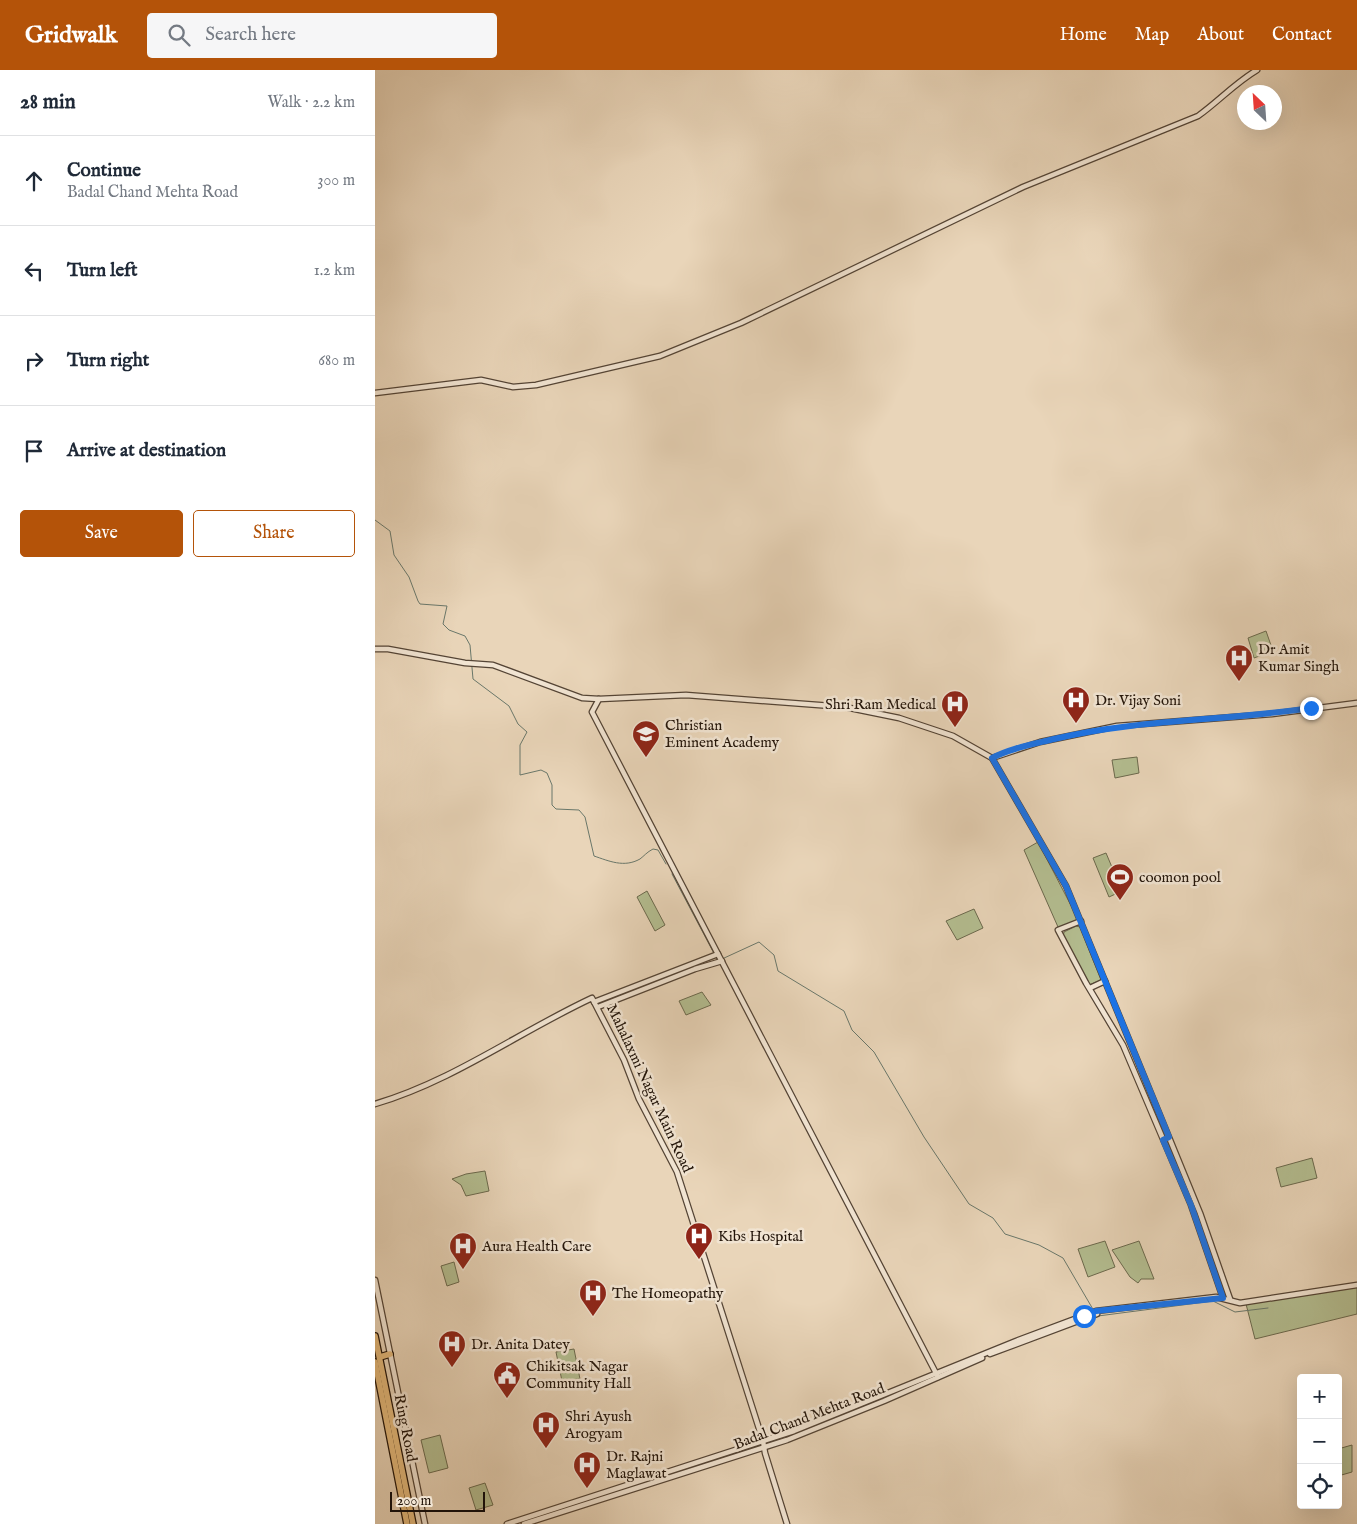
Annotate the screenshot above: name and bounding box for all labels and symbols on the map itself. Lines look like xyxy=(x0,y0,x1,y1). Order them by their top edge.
north arrow xyxy=(1237,85,1282,130)
place label: Dr Amit Kumar Singh xyxy=(1258,640,1339,676)
hospital icon: Dr Amit Kumar Singh xyxy=(1224,643,1254,682)
hospital icon: Dr. Vijay Soni xyxy=(1061,685,1091,724)
hospital icon: Shri Ram Medical xyxy=(940,689,970,728)
place label: Dr. Vijay Soni xyxy=(1095,691,1181,710)
place label: Shri Ram Medical xyxy=(825,695,937,714)
route end xyxy=(1300,697,1323,720)
place label: Christian Eminent Academy xyxy=(665,716,780,752)
school or university icon: Christian Eminent Academy xyxy=(631,719,661,758)
sports icon: coomon pool xyxy=(1105,862,1135,901)
place label: coomon pool xyxy=(1139,868,1222,887)
street label: Mahalaxmi Nagar Main Road xyxy=(602,1001,697,1177)
hospital icon: Kibs Hospital xyxy=(684,1221,714,1260)
place label: Kibs Hospital xyxy=(718,1227,804,1246)
hospital icon: Aura Health Care xyxy=(448,1231,478,1270)
place label: Aura Health Care xyxy=(481,1237,591,1256)
hospital icon: The Homeopathy xyxy=(578,1278,608,1317)
place label: The Homeopathy xyxy=(612,1284,724,1303)
route start xyxy=(1073,1305,1096,1328)
hospital icon: Dr. Anita Datey xyxy=(437,1329,467,1368)
place label: Dr. Anita Datey xyxy=(471,1335,570,1354)
place label: Chikitsak Nagar Community Hall xyxy=(526,1357,632,1393)
public building icon: Chikitsak Nagar Community Hall xyxy=(492,1360,522,1399)
street label: Badal Chand Mehta Road xyxy=(731,1379,888,1454)
street label: Ring Road xyxy=(390,1393,422,1465)
place label: Shri Ayush Arogyam xyxy=(564,1407,632,1443)
hospital icon: Shri Ayush Arogyam xyxy=(531,1410,561,1449)
place label: Dr. Rajni Maglawat xyxy=(606,1447,667,1483)
hospital icon: Dr. Rajni Maglawat xyxy=(572,1450,602,1489)
scale bar xyxy=(390,1489,485,1512)

